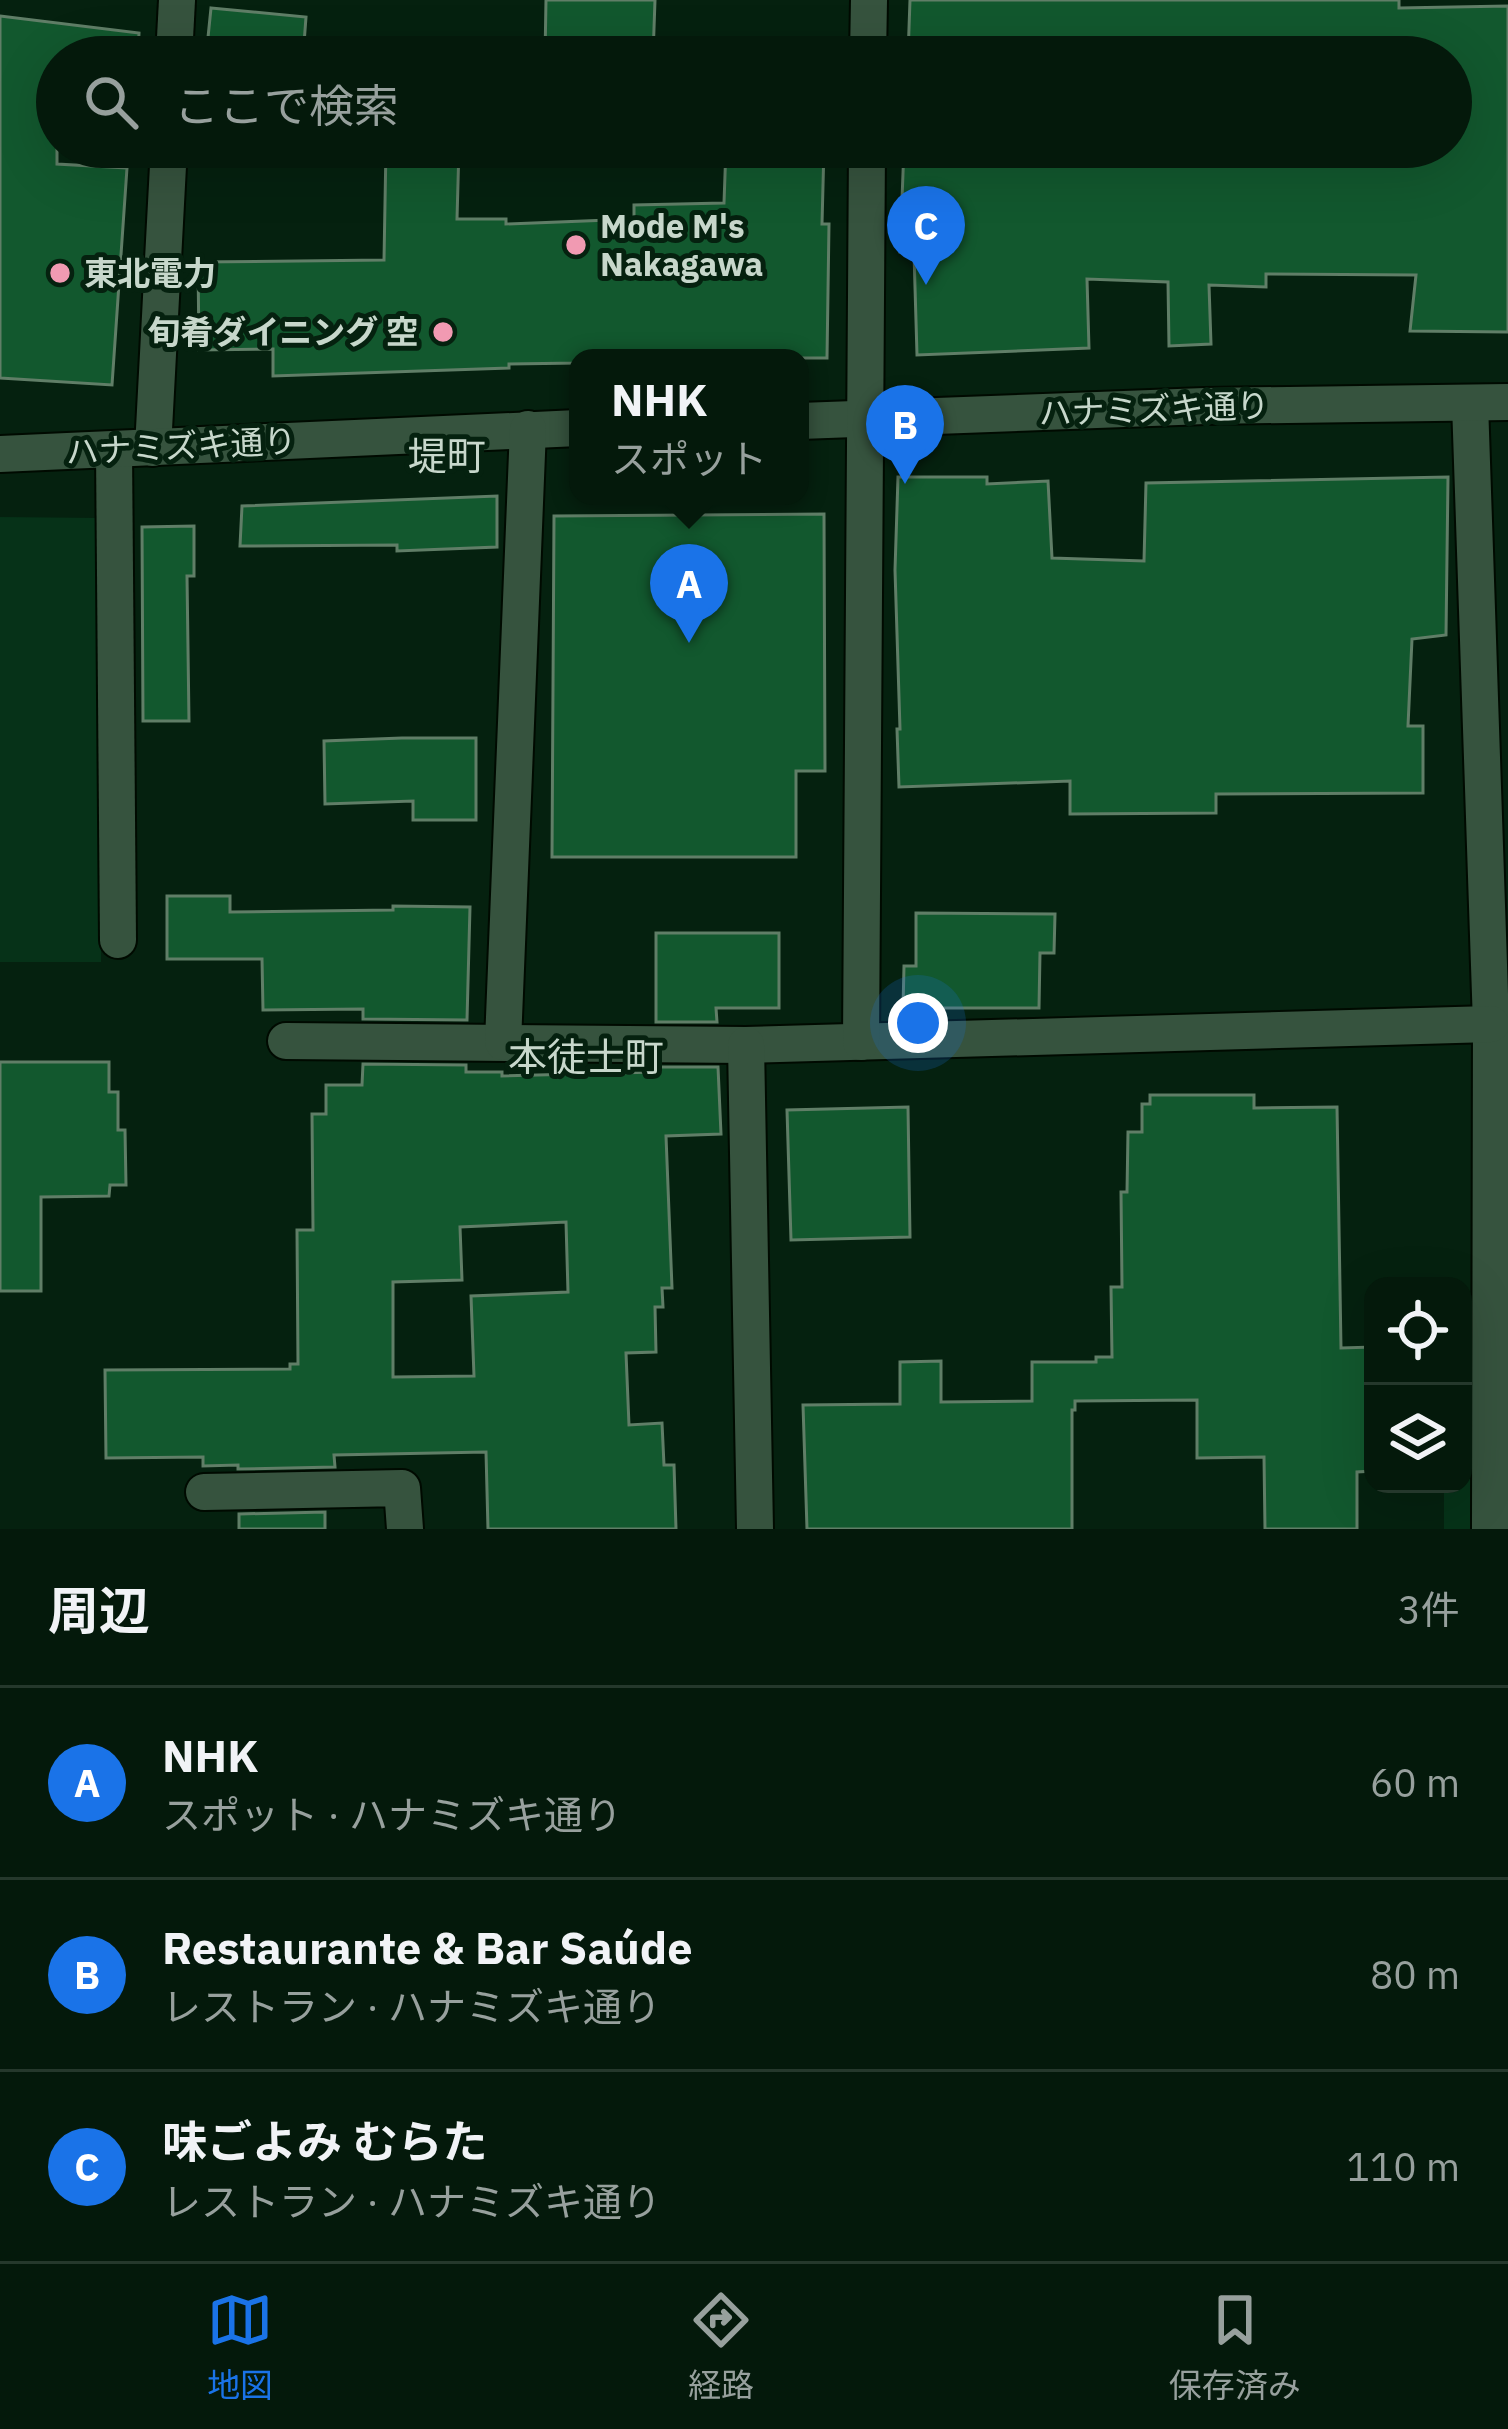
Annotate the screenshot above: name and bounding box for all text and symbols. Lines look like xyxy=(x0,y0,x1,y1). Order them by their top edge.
search box xyxy=(36,36,1472,168)
icon: search xyxy=(78,69,144,135)
text: ここで検索 xyxy=(174,76,399,134)
pin: C xyxy=(887,186,965,285)
place label: Mode M's Nakagawa xyxy=(600,204,763,285)
marker: Mode M's Nakagawa xyxy=(563,232,589,258)
place label: 東北電力 xyxy=(84,251,216,294)
marker: 東北電力 xyxy=(47,260,73,286)
place label: 旬肴ダイニング 空 xyxy=(147,310,419,353)
marker: 旬肴ダイニング 空 xyxy=(430,319,456,345)
popup xyxy=(569,349,809,505)
text: NHK xyxy=(611,370,707,428)
street label: ハナミズキ通り xyxy=(1038,383,1270,434)
pin: B xyxy=(866,385,944,484)
street label: ハナミズキ通り xyxy=(65,418,297,473)
district label: 堤町 xyxy=(408,430,486,481)
text: スポット xyxy=(611,433,767,484)
pin: A xyxy=(650,544,728,643)
your location xyxy=(888,993,948,1053)
district label: 本徒士町 xyxy=(508,1031,664,1082)
map controls xyxy=(1364,1277,1472,1493)
button: locate xyxy=(1364,1277,1472,1385)
button: layers xyxy=(1364,1385,1472,1493)
text: 周辺 xyxy=(48,1577,150,1643)
text: 3件 xyxy=(1398,1584,1460,1635)
text: NHK xyxy=(162,1726,258,1784)
text: A xyxy=(74,1757,100,1808)
text: 60 m xyxy=(1370,1757,1460,1808)
text: スポット · ハナミズキ通り xyxy=(162,1789,622,1840)
text: Restaurante & Bar Saúde xyxy=(162,1918,693,1976)
text: B xyxy=(74,1949,100,2000)
text: 80 m xyxy=(1370,1949,1460,2000)
text: レストラン · ハナミズキ通り xyxy=(162,1981,661,2032)
text: 味ごよみ むらた xyxy=(162,2112,488,2170)
text: C xyxy=(74,2141,100,2192)
text: 110 m xyxy=(1347,2141,1460,2192)
text: レストラン · ハナミズキ通り xyxy=(162,2176,661,2227)
tab: 地図 xyxy=(207,2287,273,2407)
tab: 経路 xyxy=(688,2287,754,2407)
tab: 保存済み xyxy=(1169,2287,1301,2407)

